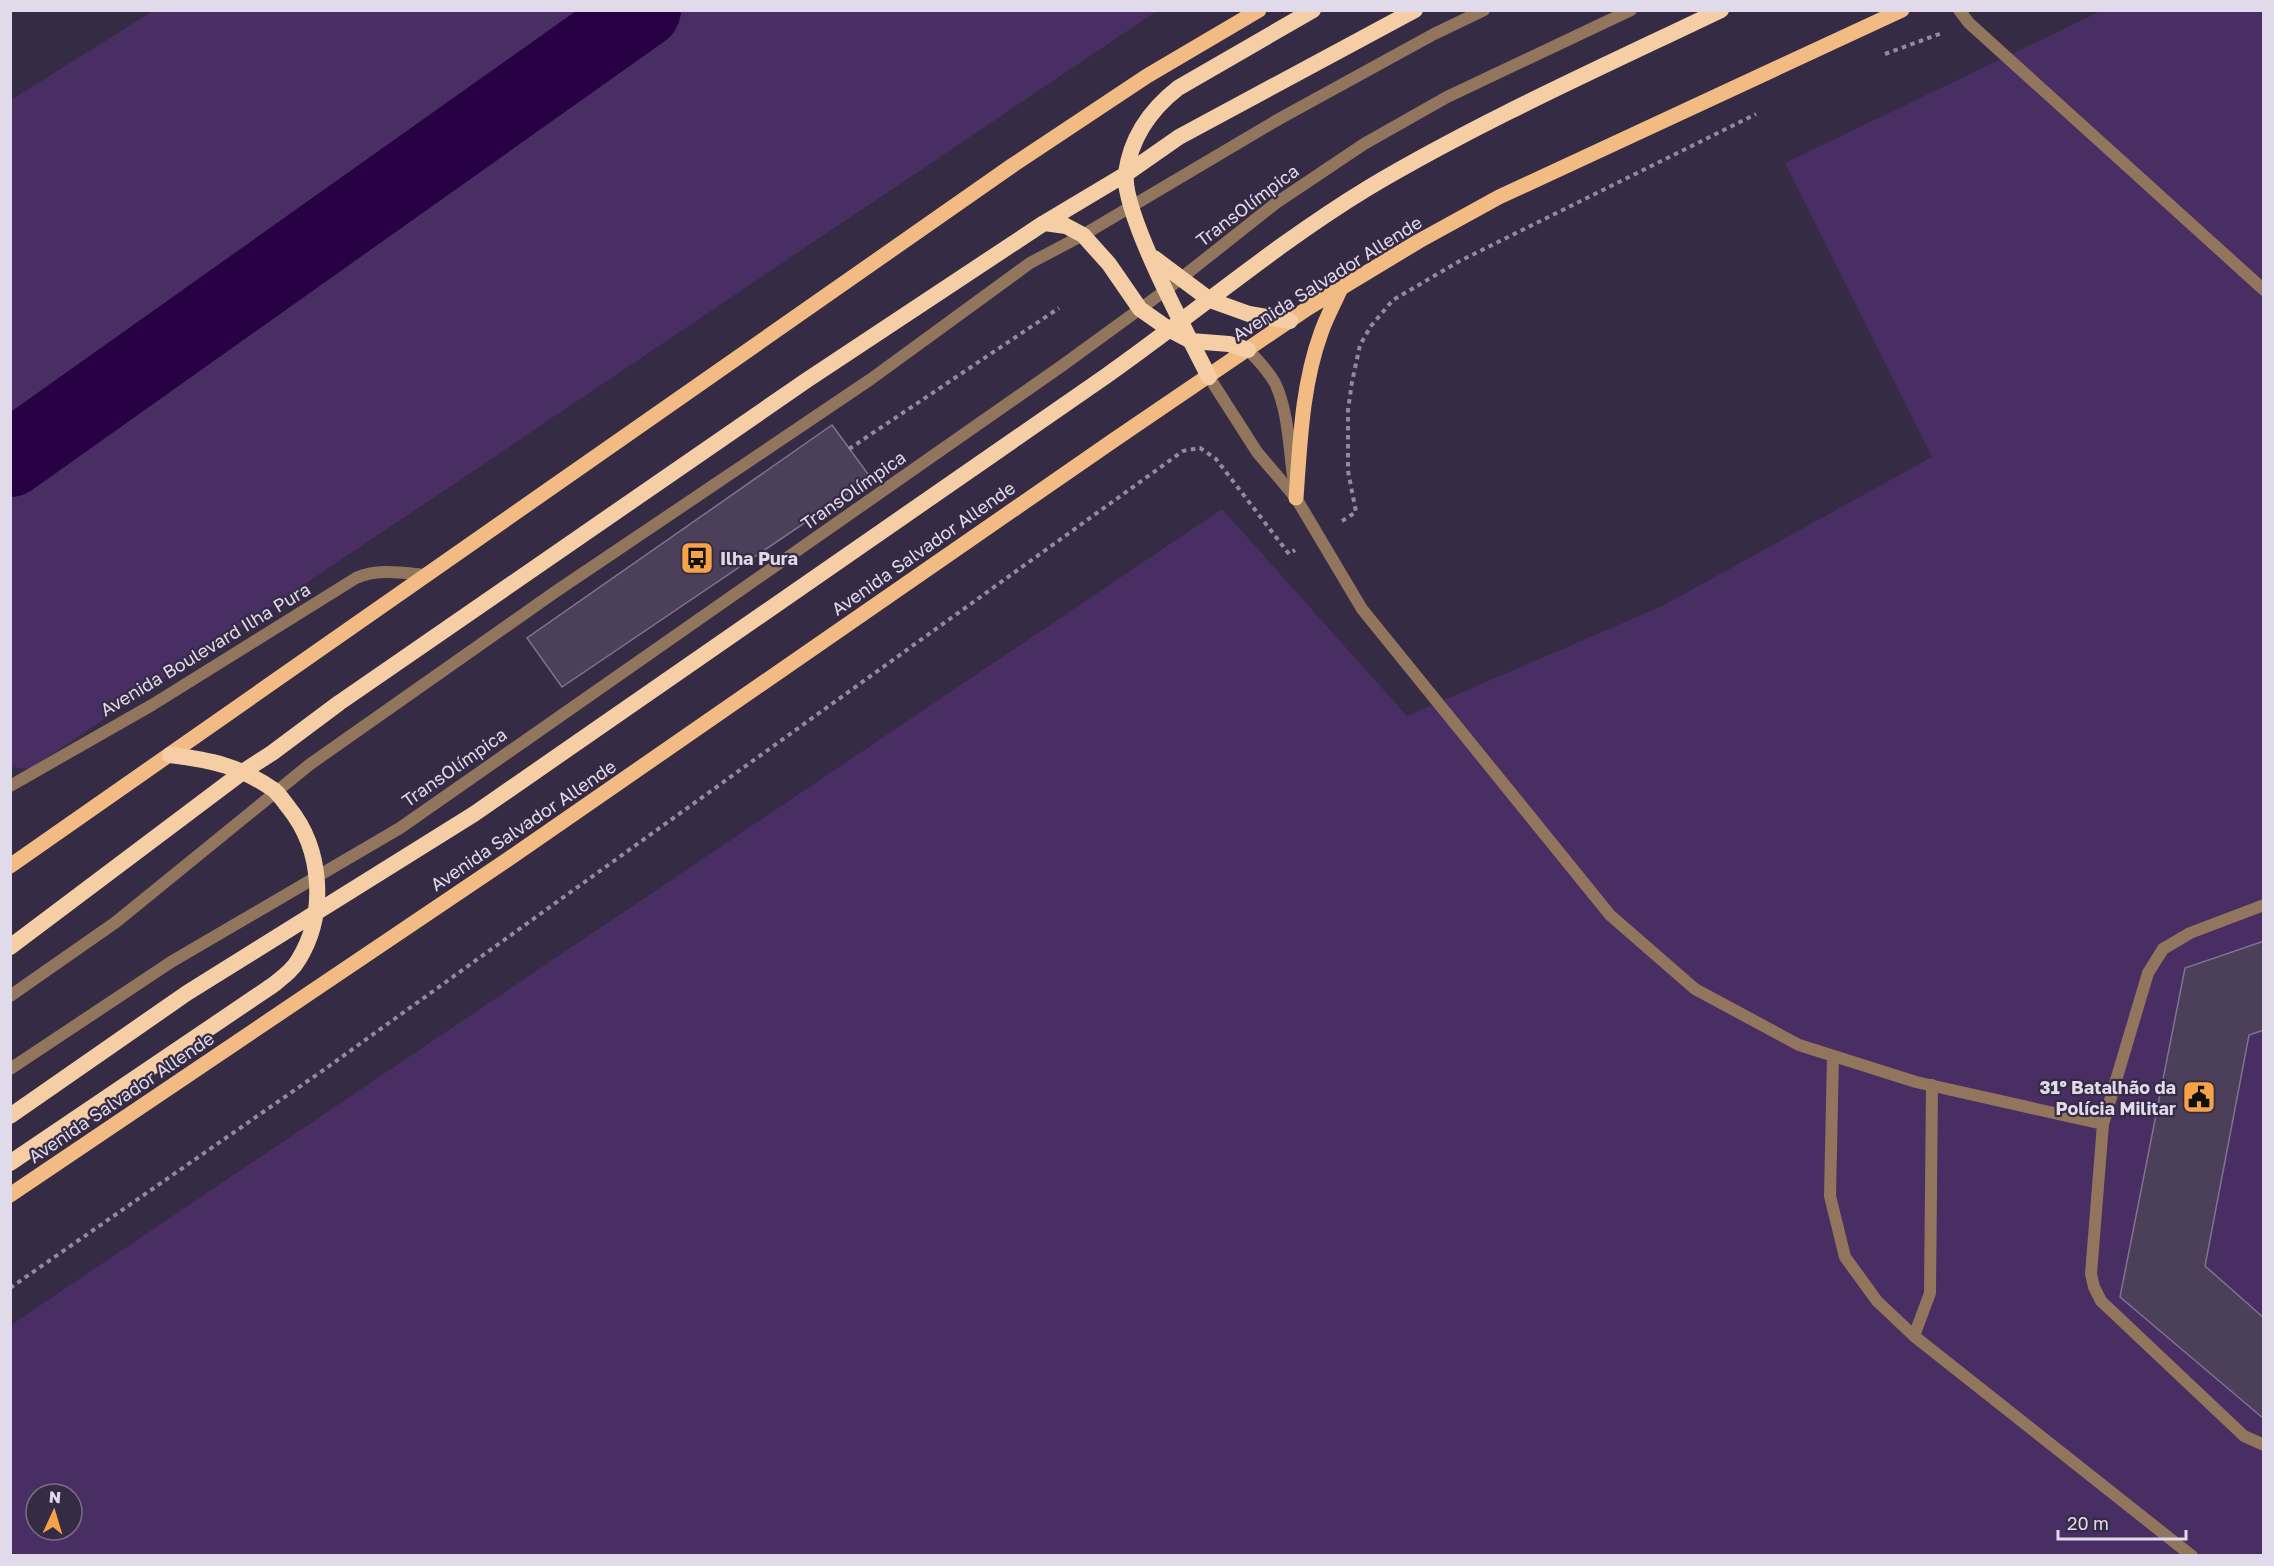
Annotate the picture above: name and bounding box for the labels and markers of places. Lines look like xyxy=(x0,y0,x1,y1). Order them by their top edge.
bus stop icon: Ilha Pura xyxy=(679,540,715,576)
place label: Ilha Pura xyxy=(720,547,798,569)
place label: 31º Batalhão da Polícia Militar xyxy=(2039,1076,2176,1119)
public building icon: 31º Batalhão da Polícia Militar xyxy=(2181,1079,2217,1115)

